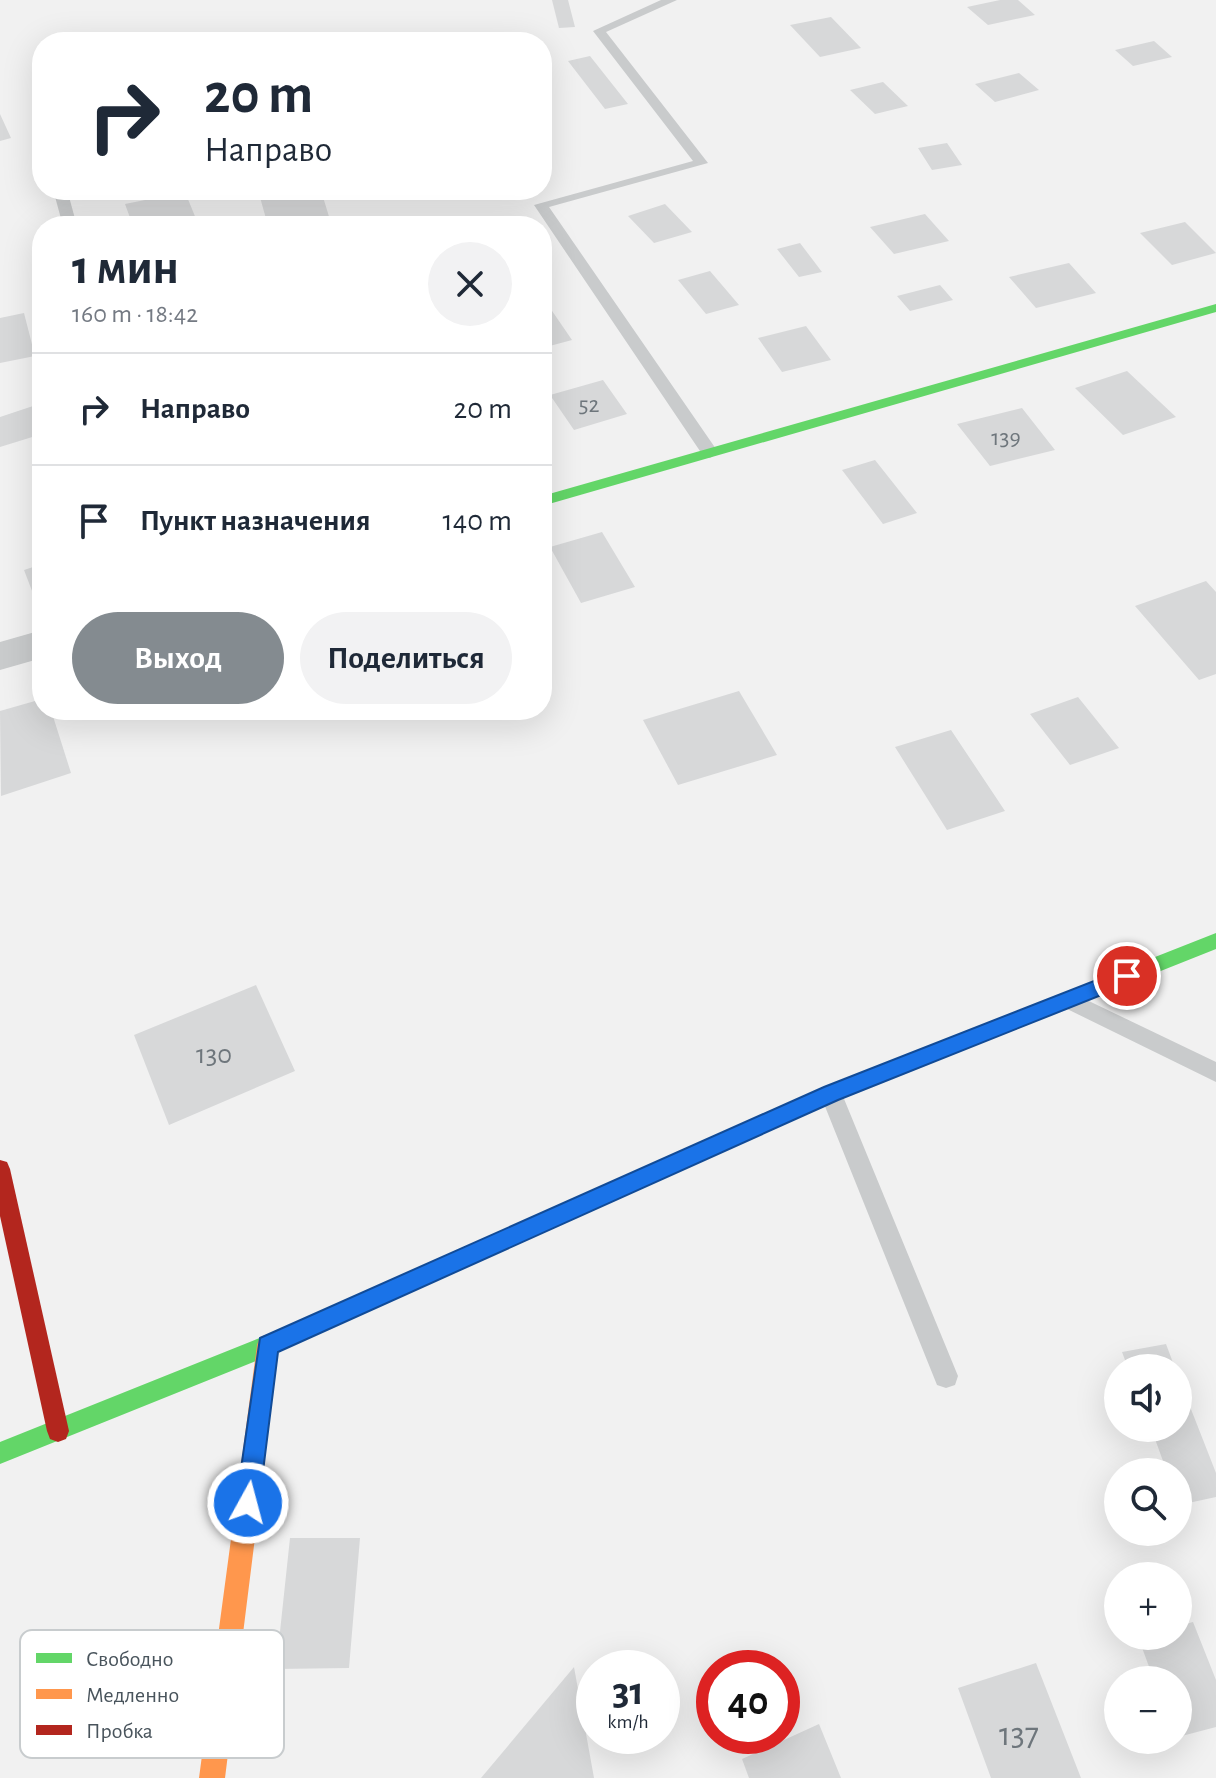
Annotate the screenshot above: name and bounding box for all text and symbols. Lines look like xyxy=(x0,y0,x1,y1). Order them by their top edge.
icon: right xyxy=(72,64,176,168)
text: 20 m xyxy=(204,67,313,123)
text: Направо xyxy=(204,132,332,168)
button: close xyxy=(428,242,512,326)
text: 1 мин xyxy=(72,245,179,293)
text: 160 m · 18:42 xyxy=(72,301,198,327)
icon: right xyxy=(72,387,116,431)
house number: 52 xyxy=(579,393,600,417)
text: Направо xyxy=(140,394,250,424)
text: 20 m xyxy=(454,394,512,424)
house number: 139 xyxy=(991,426,1021,450)
icon: arrive xyxy=(72,499,116,543)
text: Пункт назначения xyxy=(140,506,371,536)
text: 140 m xyxy=(442,506,512,536)
button: Выход xyxy=(72,612,284,704)
button: Поделиться xyxy=(300,612,512,704)
pin xyxy=(1093,942,1161,1010)
icon: arrive xyxy=(1105,954,1149,998)
house number: 130 xyxy=(196,1041,232,1069)
map controls xyxy=(1104,1354,1192,1754)
button: sound xyxy=(1104,1354,1192,1442)
button: search xyxy=(1104,1458,1192,1546)
position arrow xyxy=(206,1461,290,1545)
button: + xyxy=(1104,1562,1192,1650)
legend xyxy=(20,1630,284,1758)
text: Свободно xyxy=(86,1648,174,1670)
speed limit sign: 40 xyxy=(696,1650,800,1754)
button: − xyxy=(1104,1666,1192,1754)
text: 31 xyxy=(612,1672,644,1712)
text: Медленно xyxy=(86,1684,179,1706)
text: km/h xyxy=(607,1712,649,1732)
house number: 137 xyxy=(999,1718,1039,1752)
text: Пробка xyxy=(86,1720,153,1742)

